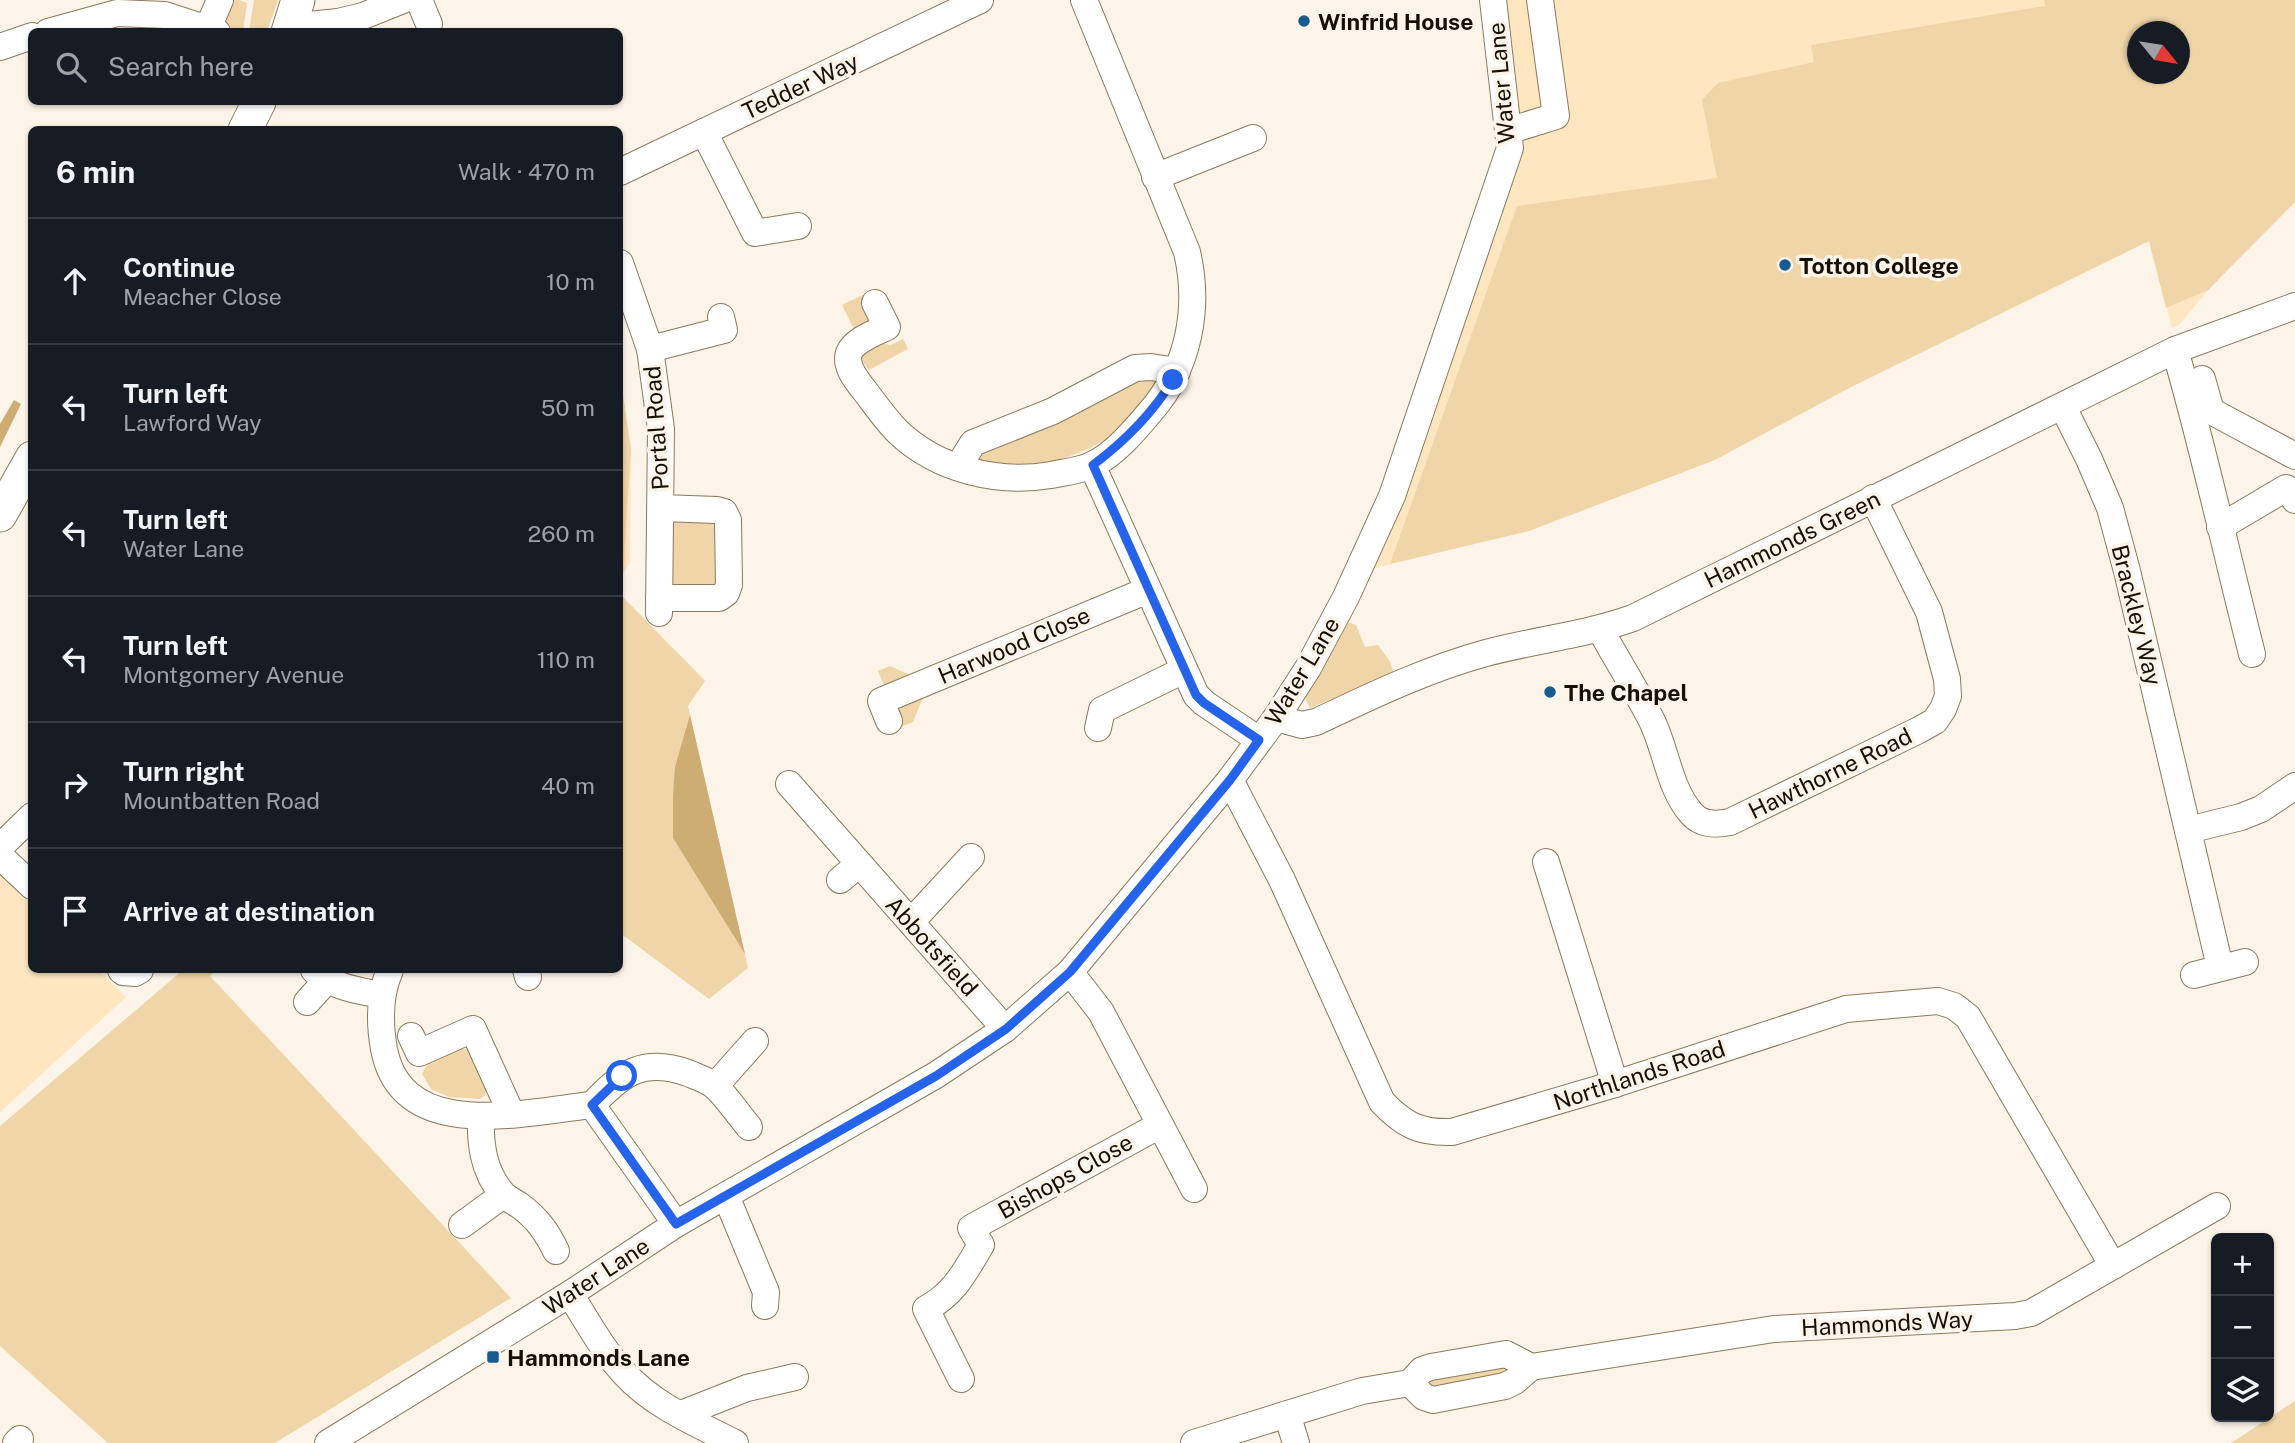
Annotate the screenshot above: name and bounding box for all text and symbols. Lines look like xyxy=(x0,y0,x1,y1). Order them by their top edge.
place label: Winfrid House xyxy=(1318,8,1473,35)
marker: Winfrid House xyxy=(1296,13,1312,29)
street label: Water Lane xyxy=(1482,21,1520,145)
north arrow xyxy=(2127,21,2190,84)
search box xyxy=(28,28,623,105)
street label: Tedder Way xyxy=(738,47,862,125)
icon: search xyxy=(52,48,90,86)
text: Search here xyxy=(108,51,254,82)
text: 6 min xyxy=(56,154,135,190)
text: Walk · 470 m xyxy=(458,158,595,185)
text: Continue xyxy=(123,252,235,283)
place label: Totton College xyxy=(1799,252,1959,279)
marker: Totton College xyxy=(1777,257,1793,273)
icon: ahead xyxy=(56,262,94,300)
text: 10 m xyxy=(546,268,595,295)
text: Meacher Close xyxy=(123,283,282,310)
route end xyxy=(1157,364,1188,395)
street label: Portal Road xyxy=(638,365,674,491)
text: Turn left xyxy=(123,378,228,409)
icon: left xyxy=(56,388,94,426)
text: 50 m xyxy=(541,394,595,421)
text: Lawford Way xyxy=(123,409,262,436)
street label: Hammonds Green xyxy=(1700,485,1884,593)
text: Turn left xyxy=(123,504,228,535)
icon: left xyxy=(56,514,94,552)
text: 260 m xyxy=(528,520,595,547)
text: Water Lane xyxy=(123,535,244,562)
street label: Brackley Way xyxy=(2106,542,2168,688)
street label: Harwood Close xyxy=(934,601,1094,689)
street label: Water Lane xyxy=(1259,612,1345,730)
text: Turn left xyxy=(123,630,228,661)
icon: left xyxy=(56,640,94,678)
text: 110 m xyxy=(537,646,595,673)
text: Montgomery Avenue xyxy=(123,661,344,688)
place label: The Chapel xyxy=(1564,679,1688,706)
marker: The Chapel xyxy=(1542,684,1558,700)
street label: Hawthorne Road xyxy=(1744,722,1916,824)
text: Turn right xyxy=(123,756,245,787)
icon: right xyxy=(56,766,94,804)
text: 40 m xyxy=(541,772,595,799)
text: Mountbatten Road xyxy=(123,787,320,814)
street label: Abbotsfield xyxy=(880,891,984,1001)
icon: arrive xyxy=(56,892,94,930)
text: Arrive at destination xyxy=(123,896,375,927)
street label: Northlands Road xyxy=(1550,1034,1728,1116)
route start xyxy=(606,1060,637,1091)
street label: Bishops Close xyxy=(993,1128,1137,1224)
street label: Water Lane xyxy=(538,1232,654,1320)
map controls xyxy=(2211,1233,2274,1422)
button: + xyxy=(2211,1233,2274,1296)
button: − xyxy=(2211,1296,2274,1359)
street label: Hammonds Way xyxy=(1800,1305,1974,1341)
place label: Hammonds Lane xyxy=(507,1344,690,1371)
marker: Hammonds Lane xyxy=(485,1349,501,1365)
button: layers xyxy=(2211,1359,2274,1422)

